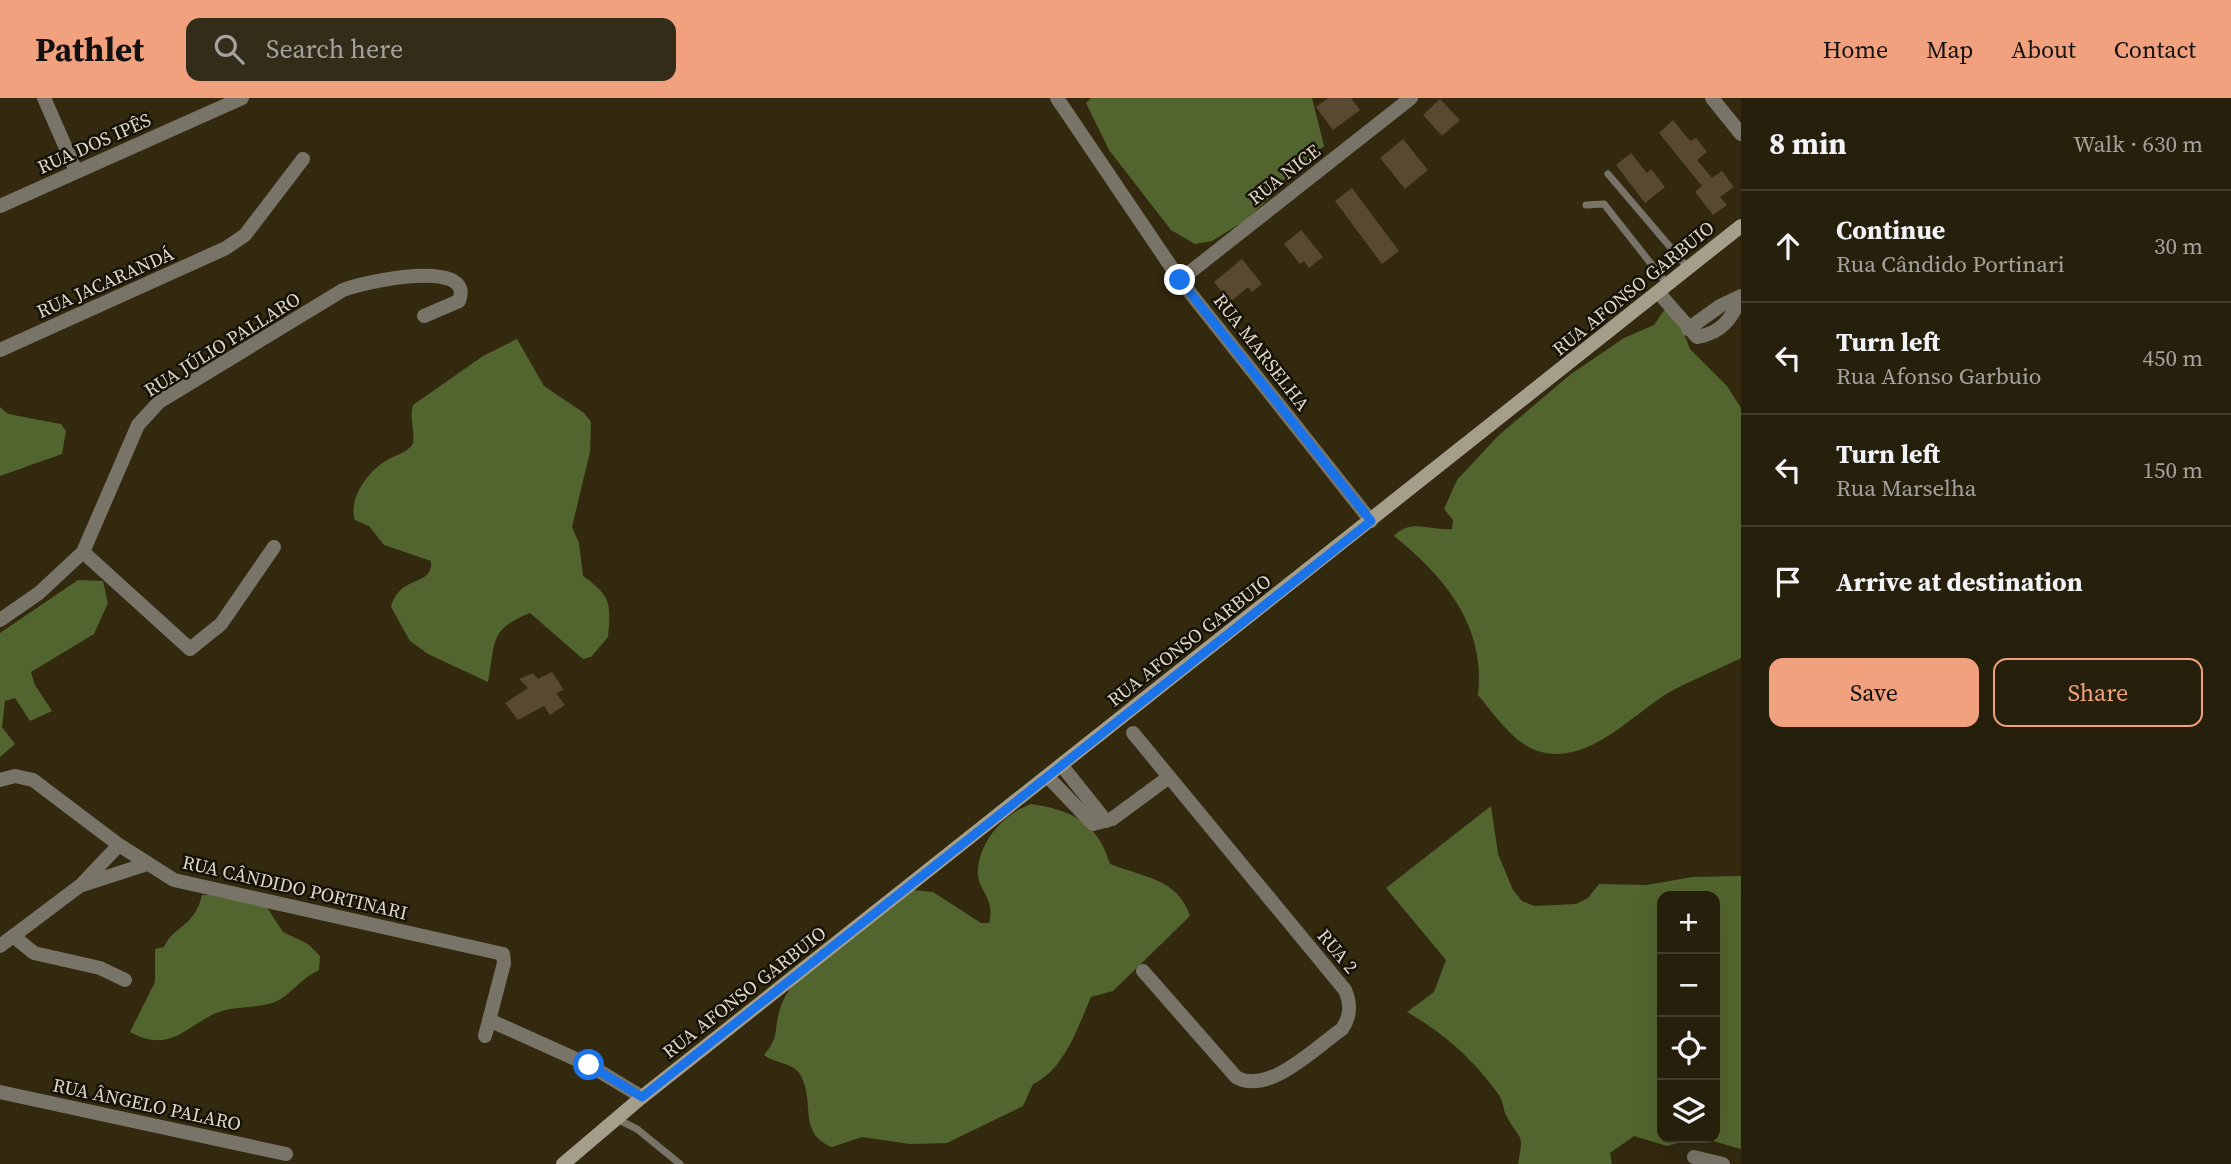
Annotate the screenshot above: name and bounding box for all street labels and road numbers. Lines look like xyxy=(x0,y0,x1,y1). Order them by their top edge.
street label: RUA DOS IPÊS xyxy=(33,106,155,180)
street label: RUA NICE xyxy=(1243,138,1325,210)
street label: RUA AFONSO GARBUIO xyxy=(1547,215,1719,361)
street label: RUA JACARANDÁ xyxy=(32,240,178,324)
street label: RUA JÚLIO PALLARO xyxy=(139,285,305,403)
street label: RUA MARSELHA xyxy=(1208,288,1316,416)
street label: RUA AFONSO GARBUIO xyxy=(1102,568,1276,712)
street label: RUA CÂNDIDO PORTINARI xyxy=(180,848,410,926)
street label: RUA AFONSO GARBUIO xyxy=(657,920,831,1064)
street label: RUA 2 xyxy=(1312,923,1364,979)
street label: RUA ÂNGELO PALARO xyxy=(51,1071,243,1137)

